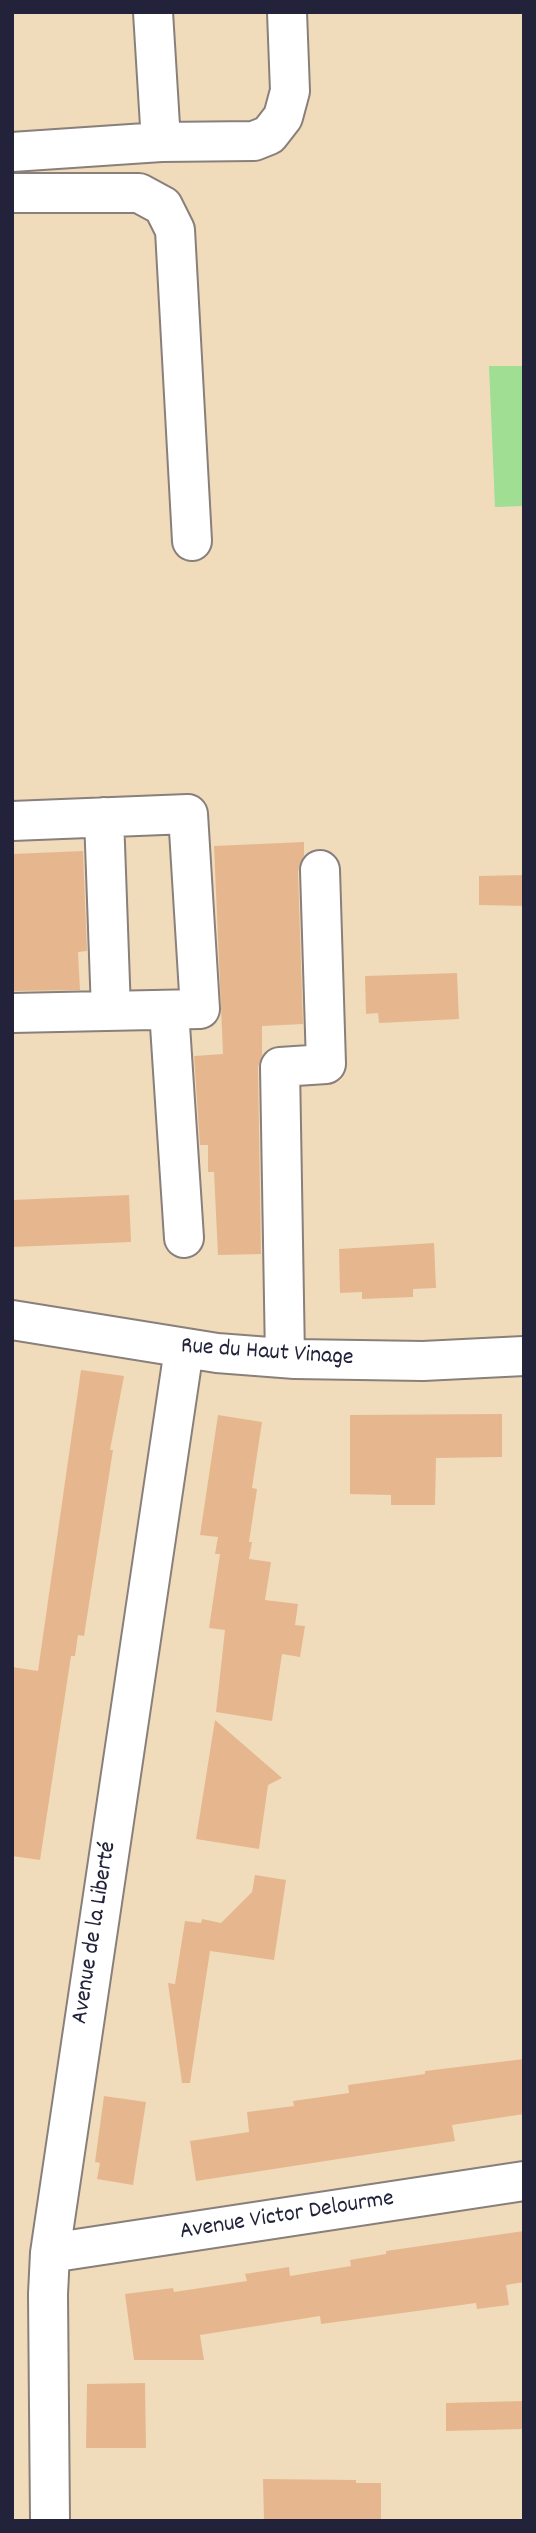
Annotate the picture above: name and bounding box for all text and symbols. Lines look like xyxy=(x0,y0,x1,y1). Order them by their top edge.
street label: Rue du Haut Vinage xyxy=(180,1334,354,1374)
street label: Avenue de la Liberté xyxy=(67,1840,125,2026)
street label: Avenue Victor Delourme xyxy=(178,2186,396,2248)

